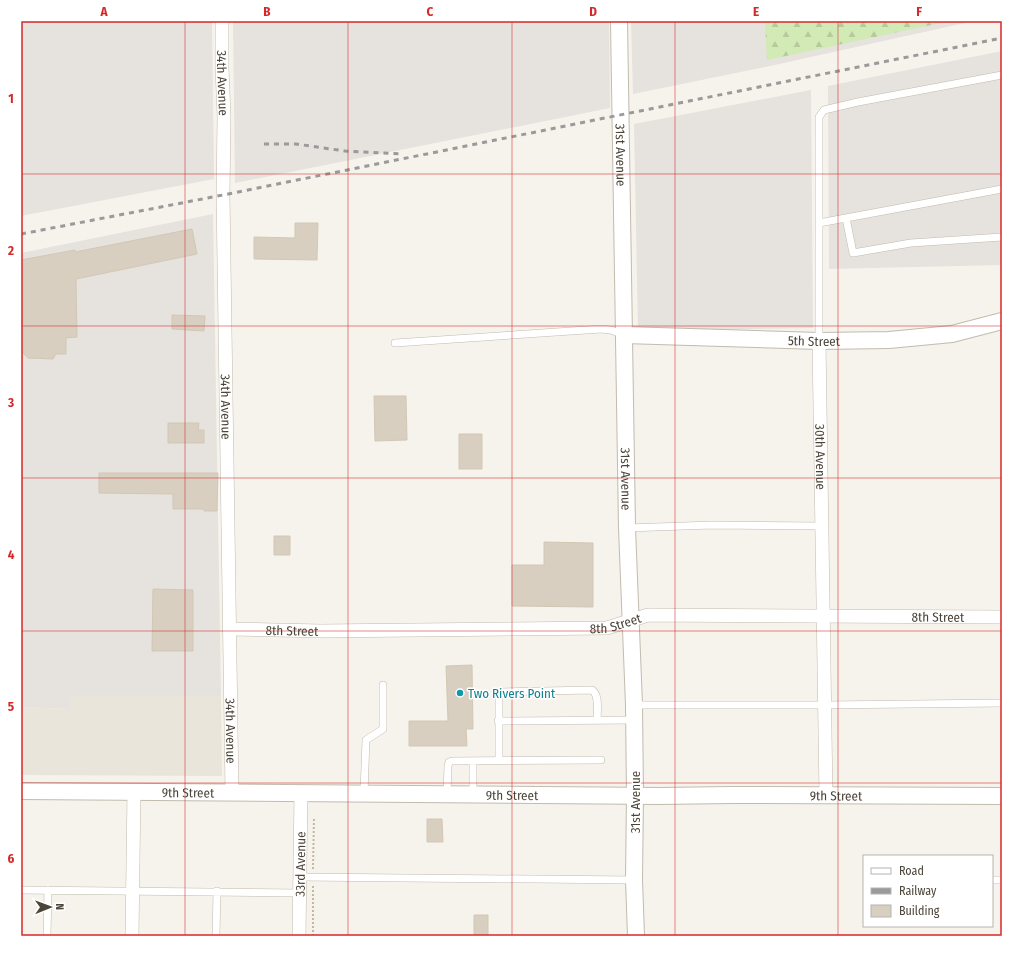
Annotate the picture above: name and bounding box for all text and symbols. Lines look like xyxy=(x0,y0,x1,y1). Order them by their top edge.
text: A xyxy=(99,4,108,19)
text: B xyxy=(263,4,271,19)
text: C xyxy=(427,4,434,19)
text: D xyxy=(589,4,597,19)
text: E xyxy=(753,4,759,19)
text: F xyxy=(916,4,922,19)
street label: 34th Avenue xyxy=(214,50,231,116)
text: 1 xyxy=(8,91,14,106)
street label: 31st Avenue xyxy=(613,124,629,186)
text: 2 xyxy=(7,243,14,258)
street label: 5th Street xyxy=(788,333,841,349)
street label: 34th Avenue xyxy=(218,374,234,440)
text: 3 xyxy=(7,395,14,410)
street label: 30th Avenue xyxy=(813,424,829,490)
street label: 31st Avenue xyxy=(618,448,634,510)
text: 4 xyxy=(8,547,15,562)
street label: 8th Street xyxy=(912,609,965,624)
street label: 8th Street xyxy=(590,610,644,636)
street label: 8th Street xyxy=(265,622,319,638)
place label: Two Rivers Point xyxy=(468,686,556,701)
marker: Two Rivers Point xyxy=(455,688,465,698)
street label: 34th Avenue xyxy=(223,698,239,764)
text: 5 xyxy=(8,699,14,714)
street label: 31st Avenue xyxy=(628,771,643,833)
street label: 9th Street xyxy=(162,785,215,800)
street label: 9th Street xyxy=(486,787,539,803)
street label: 9th Street xyxy=(810,788,863,803)
street label: 33rd Avenue xyxy=(292,831,308,897)
text: 6 xyxy=(8,851,15,866)
legend xyxy=(863,855,993,927)
text: Road xyxy=(899,864,924,878)
text: Railway xyxy=(899,884,937,898)
north arrow xyxy=(30,887,70,927)
text: N xyxy=(53,903,66,910)
text: Building xyxy=(899,904,940,918)

